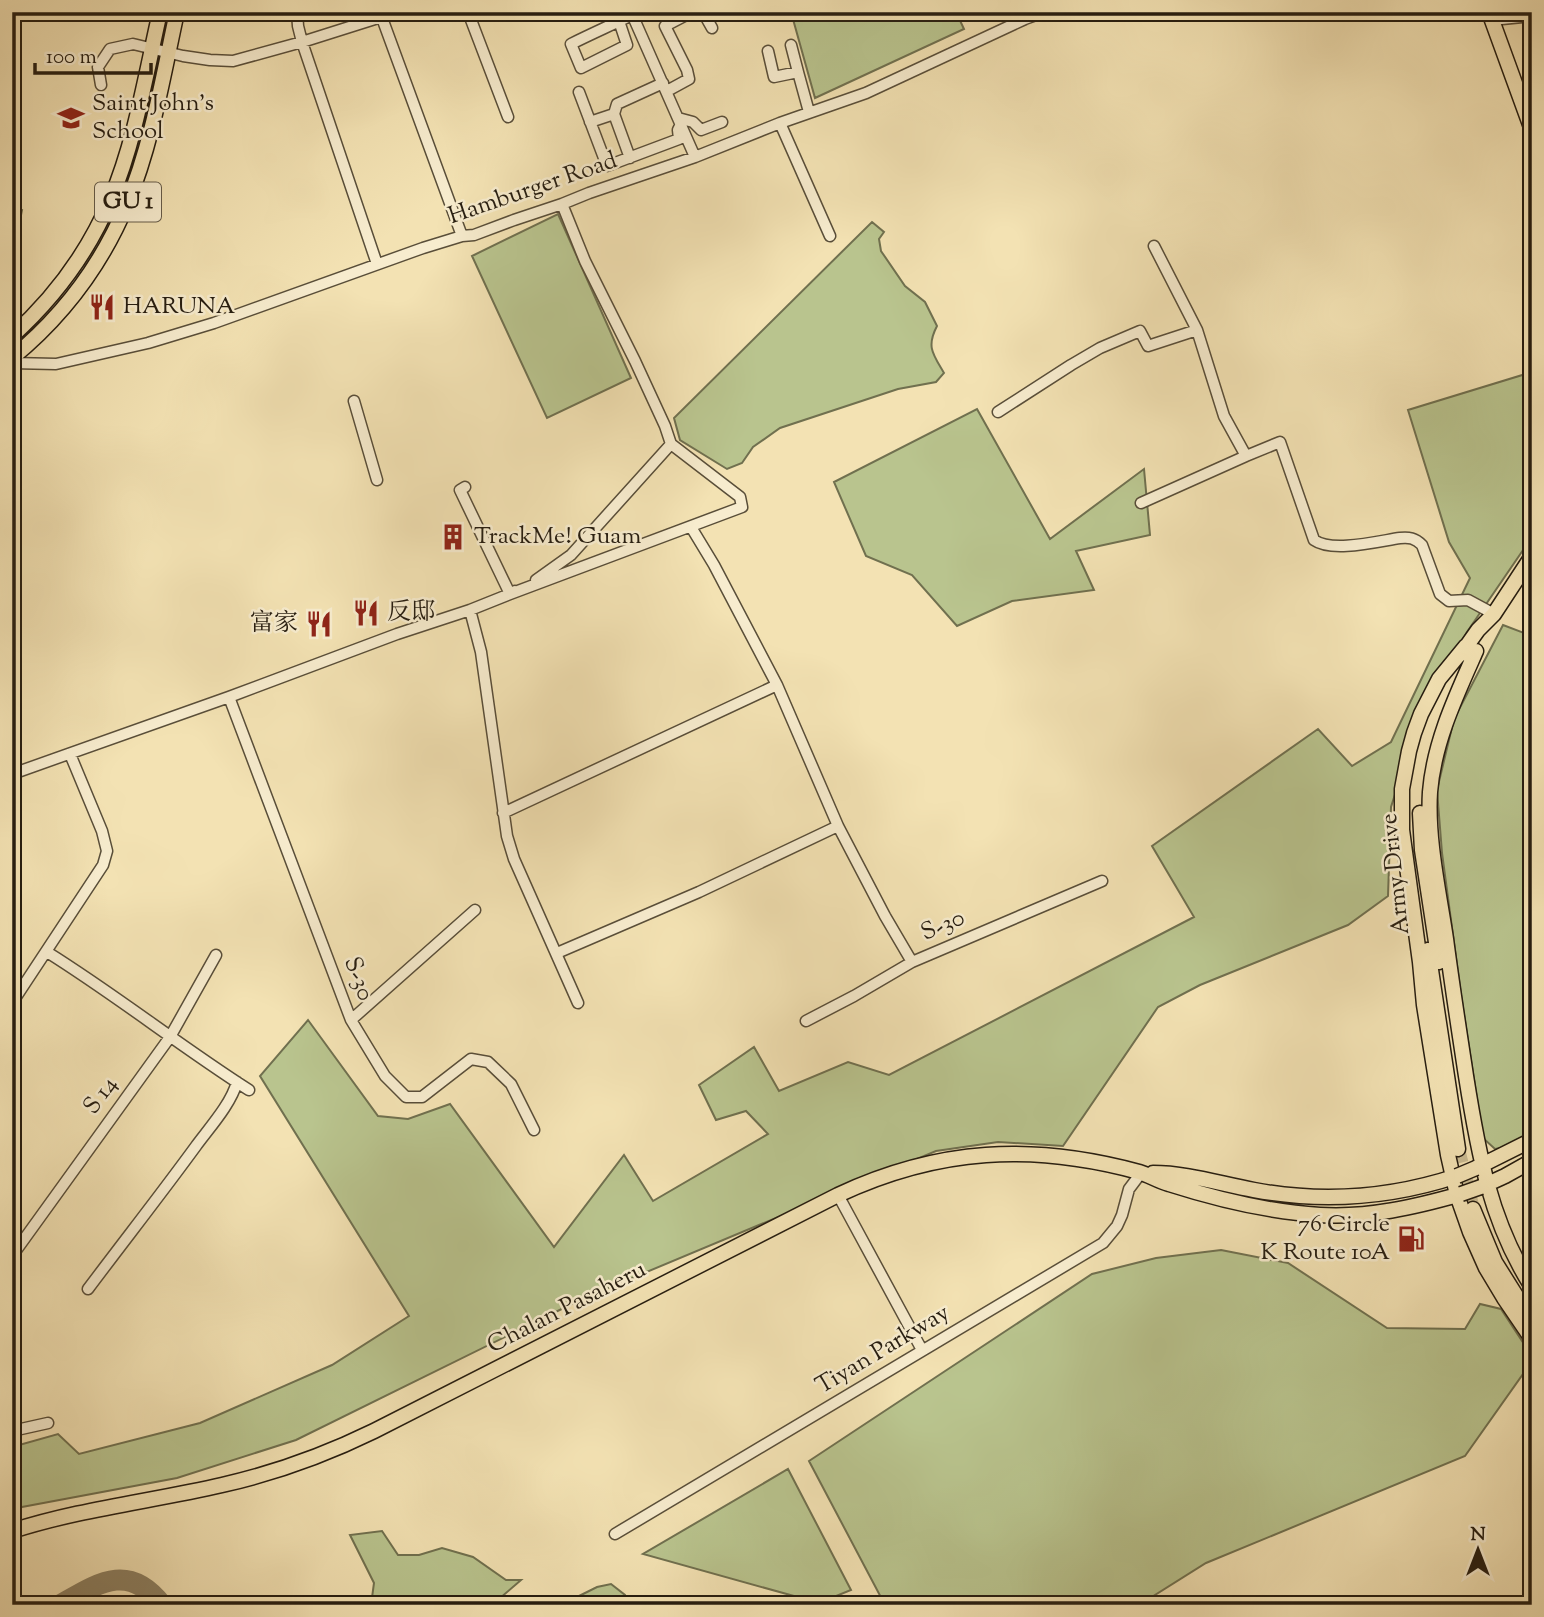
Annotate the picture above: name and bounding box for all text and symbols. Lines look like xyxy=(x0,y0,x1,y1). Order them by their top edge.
scale bar xyxy=(35,32,150,76)
text: 100 m xyxy=(46,43,97,73)
place label: Saint John's School xyxy=(92,87,214,149)
school or university icon: Saint John's School xyxy=(56,103,86,133)
street label: Hamburger Road xyxy=(444,144,622,234)
road number: GU 1 xyxy=(95,182,161,222)
place label: HARUNA xyxy=(123,290,236,324)
restaurant icon: HARUNA xyxy=(87,292,117,322)
place label: TrackMe! Guam xyxy=(474,520,641,554)
building icon: TrackMe! Guam xyxy=(438,522,468,552)
place label: 反邸 xyxy=(387,596,435,630)
restaurant icon: 反邸 xyxy=(351,598,381,628)
place label: 富家 xyxy=(250,607,298,641)
restaurant icon: 富家 xyxy=(304,609,334,639)
street label: Army Drive xyxy=(1373,812,1419,936)
street label: S-30 xyxy=(916,902,970,950)
street label: S-30 xyxy=(334,952,382,1006)
street label: S 14 xyxy=(76,1070,126,1122)
place label: 76 Circle K Route 10A xyxy=(1261,1208,1390,1270)
fuel station icon: 76 Circle K Route 10A xyxy=(1396,1224,1426,1254)
street label: Chalan Pasaheru xyxy=(482,1253,652,1363)
street label: Tiyan Parkway xyxy=(810,1297,956,1403)
north arrow xyxy=(1442,1516,1512,1586)
text: N xyxy=(1470,1522,1486,1549)

